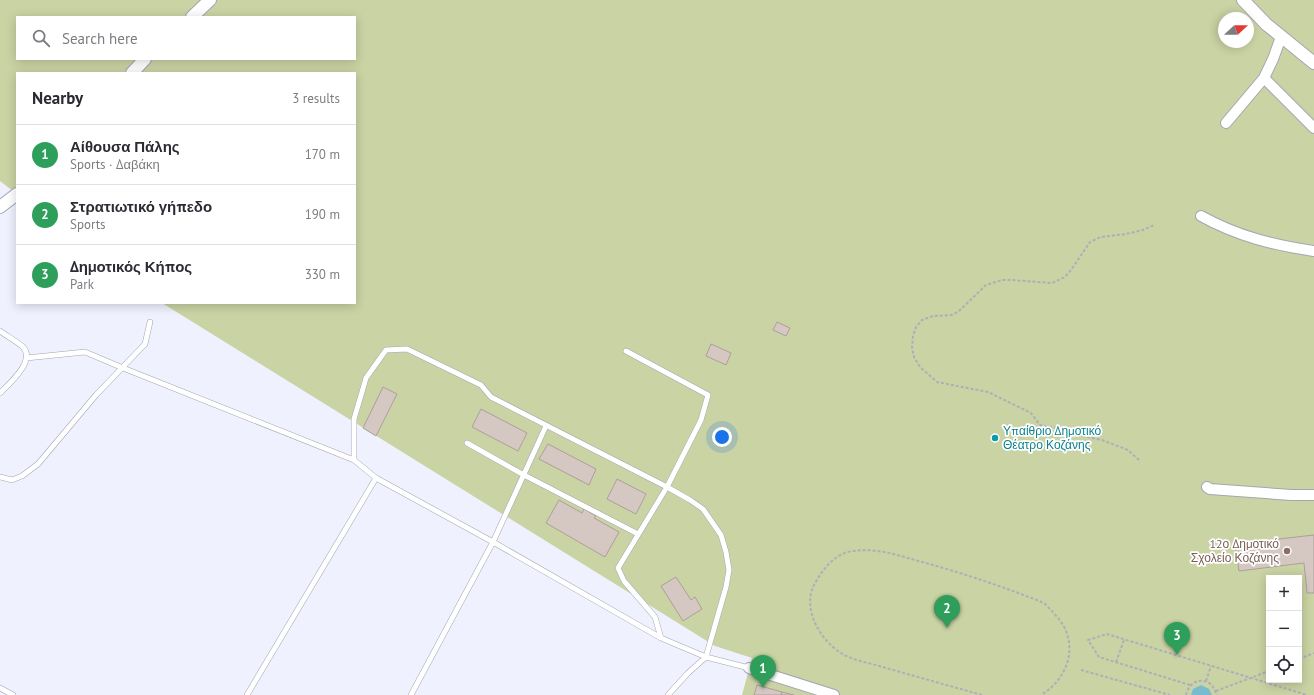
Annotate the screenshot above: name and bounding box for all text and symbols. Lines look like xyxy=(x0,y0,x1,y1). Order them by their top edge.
north arrow xyxy=(1218,12,1254,48)
search box xyxy=(16,16,356,60)
icon: search xyxy=(30,27,52,49)
text: Search here xyxy=(62,29,138,48)
text: Nearby xyxy=(32,87,83,109)
text: 3 results xyxy=(292,90,340,107)
text: Αίθουσα Πάλης xyxy=(70,137,180,156)
text: 1 xyxy=(41,146,49,163)
text: 170 m xyxy=(305,146,340,163)
text: Sports · Δαβάκη xyxy=(70,156,160,173)
text: Στρατιωτικό γήπεδο xyxy=(70,197,212,216)
text: 2 xyxy=(41,206,49,223)
text: 190 m xyxy=(305,206,340,223)
text: Sports xyxy=(70,216,106,233)
text: Δημοτικός Κήπος xyxy=(70,257,192,276)
text: 3 xyxy=(41,266,49,283)
text: 330 m xyxy=(305,266,340,283)
text: Park xyxy=(70,276,94,293)
place label: Υπαίθριο Δημοτικό Θέατρο Κοζάνης xyxy=(1003,423,1101,452)
your location xyxy=(712,427,732,447)
marker: Υπαίθριο Δημοτικό Θέατρο Κοζάνης xyxy=(990,433,1000,443)
place label: 12ο Δημοτικό Σχολείο Κοζάνης xyxy=(1191,536,1279,565)
marker: 12ο Δημοτικό Σχολείο Κοζάνης xyxy=(1282,546,1292,556)
map controls xyxy=(1266,575,1302,683)
button: + xyxy=(1266,575,1302,611)
pin: 2 xyxy=(934,595,960,628)
button: − xyxy=(1266,611,1302,647)
pin: 3 xyxy=(1164,622,1190,655)
button: locate xyxy=(1266,647,1302,683)
pin: 1 xyxy=(750,655,776,688)

